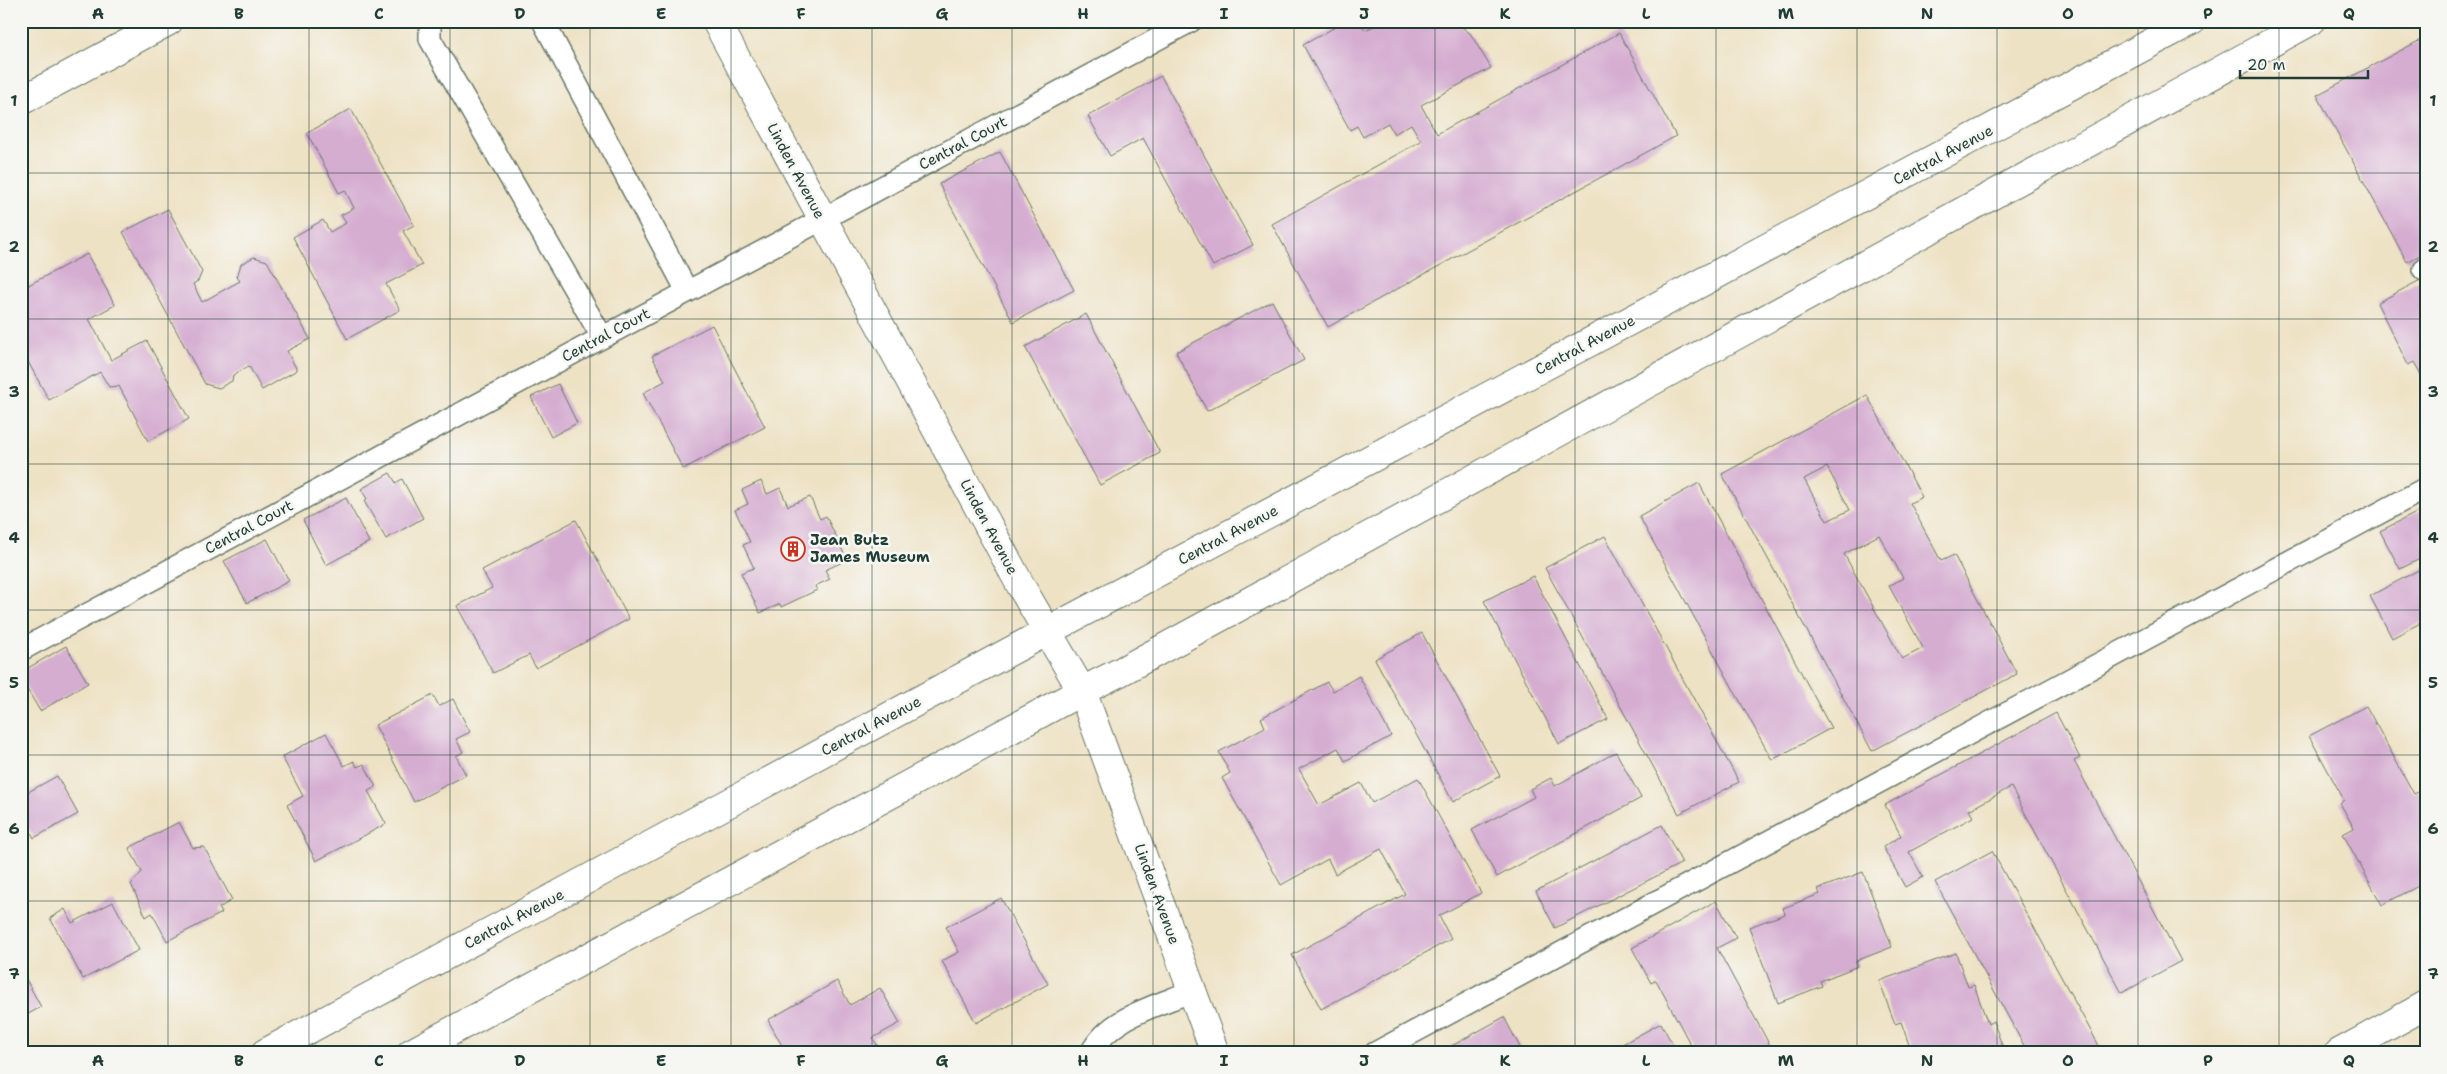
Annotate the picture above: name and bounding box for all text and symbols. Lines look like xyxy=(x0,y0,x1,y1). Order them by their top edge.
text: A xyxy=(92,3,104,24)
text: B xyxy=(234,3,244,24)
text: C xyxy=(374,3,384,24)
text: D xyxy=(514,3,526,24)
text: E xyxy=(656,3,666,24)
text: F xyxy=(796,3,806,24)
text: G xyxy=(936,3,949,24)
text: H xyxy=(1077,3,1089,24)
text: I xyxy=(1220,3,1229,24)
text: J xyxy=(1359,3,1369,24)
text: K xyxy=(1500,3,1511,24)
text: L xyxy=(1642,3,1651,24)
text: M xyxy=(1778,3,1795,24)
text: N xyxy=(1921,3,1933,24)
text: O xyxy=(2062,3,2074,24)
text: P xyxy=(2203,3,2213,24)
text: Q xyxy=(2343,3,2355,24)
scale bar xyxy=(2240,48,2367,80)
text: 20 m xyxy=(2247,55,2286,75)
text: 1 xyxy=(10,90,18,111)
text: 1 xyxy=(2429,90,2437,111)
street label: Central Court xyxy=(915,111,1011,175)
street label: Linden Avenue xyxy=(762,120,830,222)
street label: Central Avenue xyxy=(1889,120,1997,190)
text: 2 xyxy=(8,236,20,257)
text: 2 xyxy=(2427,236,2439,257)
street label: Central Court xyxy=(558,303,654,367)
street label: Central Avenue xyxy=(1531,310,1639,380)
text: 3 xyxy=(8,381,20,402)
text: 3 xyxy=(2427,381,2439,402)
street label: Linden Avenue xyxy=(955,476,1023,578)
street label: Central Court xyxy=(201,495,297,559)
street label: Central Avenue xyxy=(1174,500,1282,570)
text: 4 xyxy=(8,527,20,548)
text: 4 xyxy=(2427,527,2439,548)
place label: Jean Butz James Museum xyxy=(810,530,930,567)
building icon: Jean Butz James Museum xyxy=(780,536,806,562)
text: 5 xyxy=(9,672,19,693)
text: 5 xyxy=(2428,672,2438,693)
street label: Central Avenue xyxy=(817,691,925,761)
text: 6 xyxy=(8,818,20,839)
text: 6 xyxy=(2427,818,2439,839)
street label: Linden Avenue xyxy=(1129,841,1185,947)
street label: Central Avenue xyxy=(460,884,568,954)
text: 7 xyxy=(8,963,20,984)
text: 7 xyxy=(2427,963,2439,984)
text: A xyxy=(92,1050,104,1071)
text: B xyxy=(234,1050,244,1071)
text: C xyxy=(374,1050,384,1071)
text: D xyxy=(514,1050,526,1071)
text: E xyxy=(656,1050,666,1071)
text: F xyxy=(796,1050,806,1071)
text: G xyxy=(936,1050,949,1071)
text: H xyxy=(1077,1050,1089,1071)
text: I xyxy=(1220,1050,1229,1071)
text: J xyxy=(1359,1050,1369,1071)
text: K xyxy=(1500,1050,1511,1071)
text: L xyxy=(1642,1050,1651,1071)
text: M xyxy=(1778,1050,1795,1071)
text: N xyxy=(1921,1050,1933,1071)
text: O xyxy=(2062,1050,2074,1071)
text: P xyxy=(2203,1050,2213,1071)
text: Q xyxy=(2343,1050,2355,1071)

